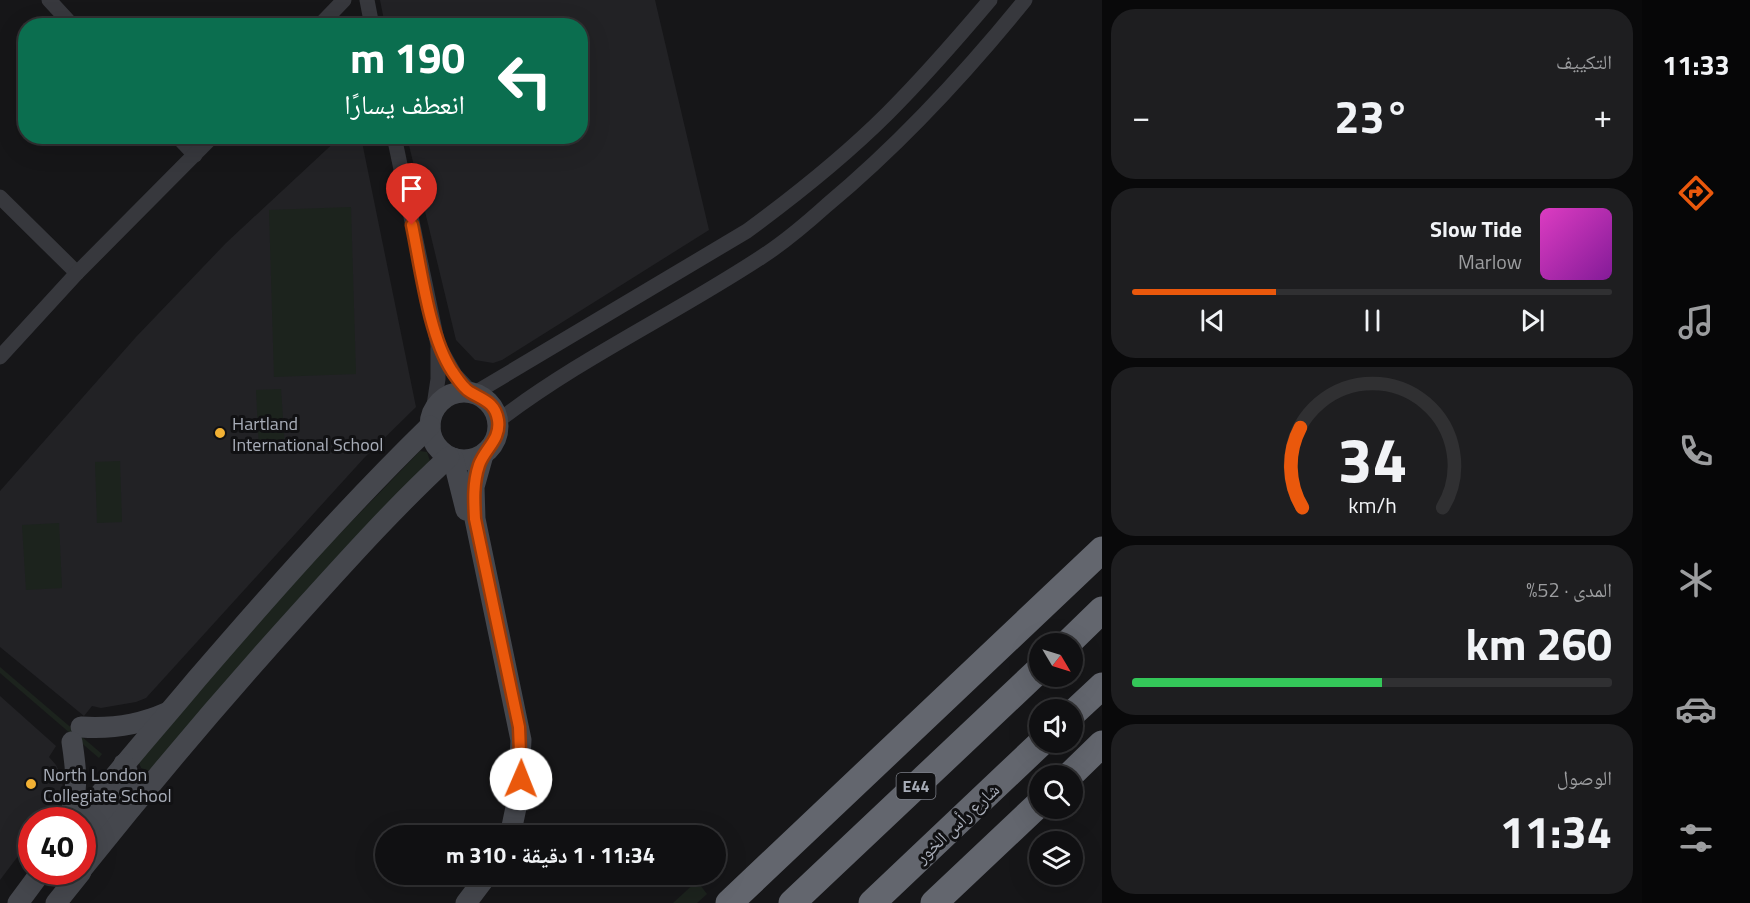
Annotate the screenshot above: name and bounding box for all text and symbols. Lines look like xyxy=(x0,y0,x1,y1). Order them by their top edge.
text: 190 m xyxy=(350,25,465,89)
icon: left xyxy=(486,42,564,120)
text: 11:33 xyxy=(1662,44,1730,85)
text: التكييف xyxy=(1556,46,1612,77)
text: 23° xyxy=(1334,82,1410,150)
text: انعطف يسارًا xyxy=(344,83,465,124)
text: − xyxy=(1132,91,1150,141)
text: + xyxy=(1594,91,1612,141)
pin xyxy=(386,163,437,225)
icon: arrive xyxy=(395,172,428,205)
icon: directions xyxy=(1675,172,1717,214)
text: Slow Tide xyxy=(1430,212,1522,246)
text: Marlow xyxy=(1458,246,1522,277)
icon: music xyxy=(1675,301,1717,343)
icon: previous xyxy=(1196,304,1229,337)
icon: pause xyxy=(1356,304,1389,337)
icon: next xyxy=(1516,304,1549,337)
place label: Hartland International School xyxy=(232,410,383,458)
text: 34 xyxy=(1337,412,1407,507)
marker: Hartland International School xyxy=(213,426,227,440)
icon: phone xyxy=(1675,430,1717,472)
text: km/h xyxy=(1348,490,1396,522)
icon: climate xyxy=(1675,559,1717,601)
text: المدى · 52% xyxy=(1526,574,1612,605)
text: 260 km xyxy=(1466,609,1612,677)
north arrow xyxy=(1029,633,1083,687)
map controls xyxy=(1029,633,1083,885)
icon: car xyxy=(1675,688,1717,730)
button: sound xyxy=(1029,699,1083,753)
position arrow xyxy=(489,747,553,811)
place label: North London Collegiate School xyxy=(43,761,172,809)
text: الوصول xyxy=(1557,762,1612,793)
button: search xyxy=(1029,765,1083,819)
road number: E44 xyxy=(896,773,936,799)
marker: North London Collegiate School xyxy=(24,777,38,791)
street label: شارع رأس الخور xyxy=(908,777,1005,870)
text: 11:34 xyxy=(1500,797,1612,865)
speed limit sign: 40 xyxy=(18,807,96,885)
icon: filters xyxy=(1675,817,1717,859)
button: layers xyxy=(1029,831,1083,885)
text: 11:34 · 1 دقيقة · 310 m xyxy=(446,838,655,872)

